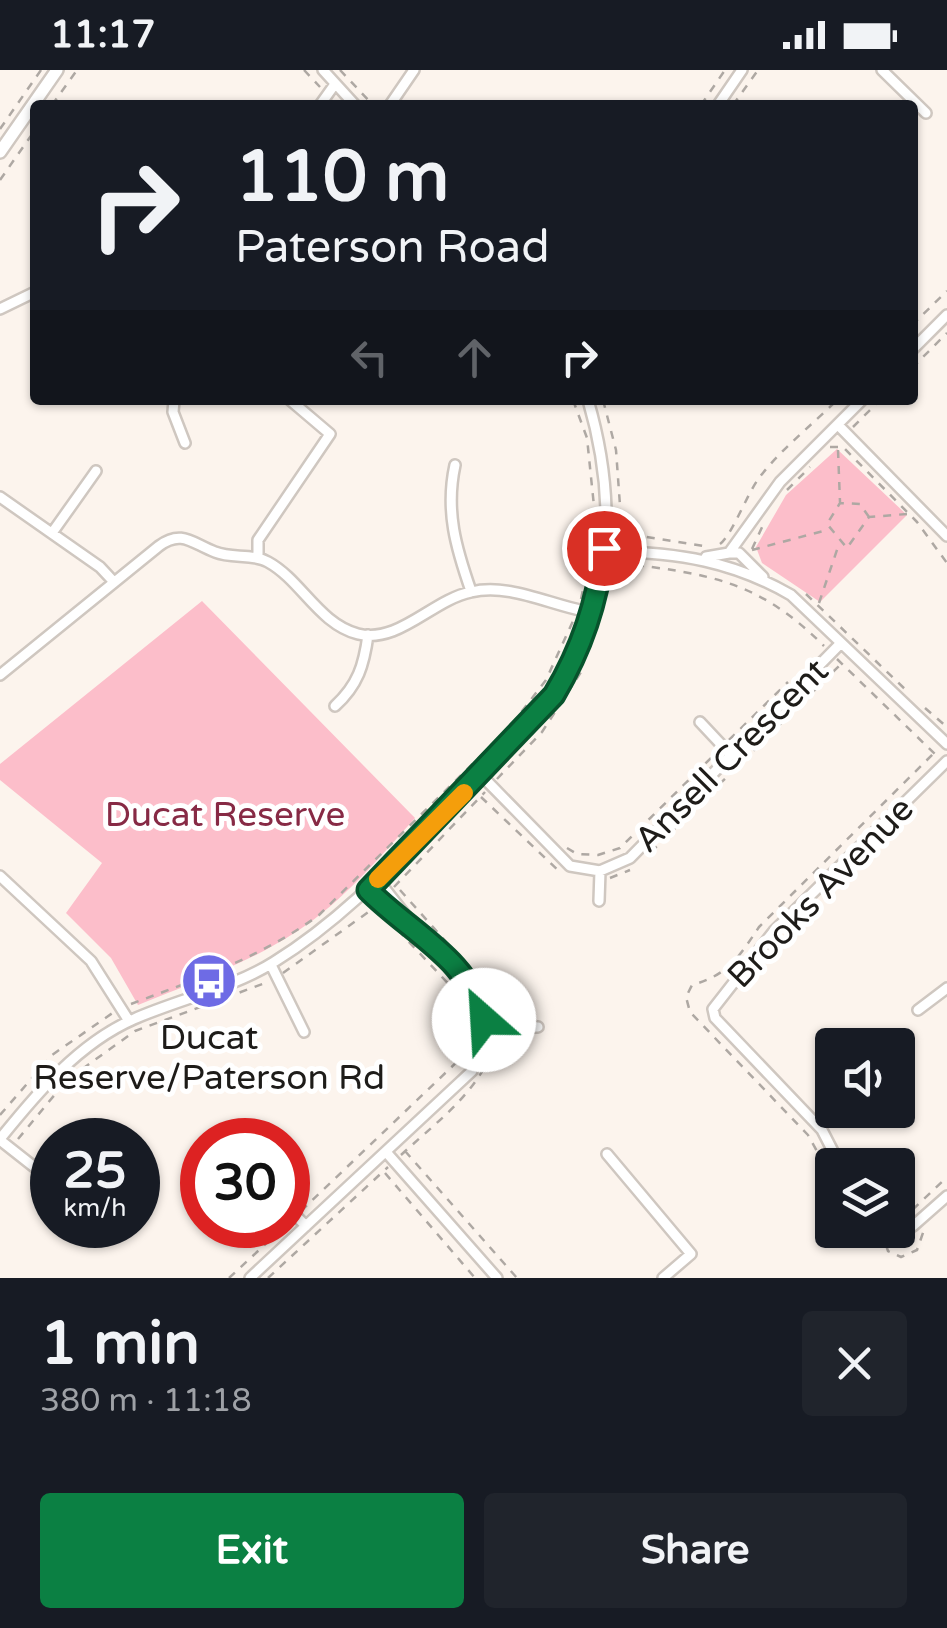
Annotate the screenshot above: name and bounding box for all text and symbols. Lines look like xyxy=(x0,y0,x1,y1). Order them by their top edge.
text: 11:17 xyxy=(50,12,155,58)
text: 110 m xyxy=(235,136,449,220)
icon: right xyxy=(70,140,200,270)
text: Paterson Road xyxy=(235,221,550,275)
icon: left xyxy=(342,330,397,385)
icon: ahead xyxy=(447,330,502,385)
icon: right xyxy=(552,330,607,385)
pin xyxy=(562,506,647,591)
icon: arrive xyxy=(577,521,632,576)
street label: Ansell Crescent xyxy=(626,650,837,861)
street label: Brooks Avenue xyxy=(719,788,922,997)
park label: Ducat Reserve xyxy=(105,794,345,836)
bus stop icon: Ducat Reserve/Paterson Rd xyxy=(179,951,239,1011)
position arrow xyxy=(432,968,536,1072)
place label: Ducat Reserve/Paterson Rd xyxy=(33,1017,385,1099)
map controls xyxy=(815,1028,915,1248)
button: sound xyxy=(815,1028,915,1128)
speed limit sign: 30 xyxy=(180,1118,310,1248)
text: 25 xyxy=(64,1141,126,1201)
button: layers xyxy=(815,1148,915,1248)
text: km/h xyxy=(64,1193,126,1223)
text: 1 min xyxy=(40,1308,200,1380)
button: close xyxy=(802,1311,907,1416)
text: 380 m · 11:18 xyxy=(40,1382,252,1420)
button: Exit xyxy=(40,1493,464,1608)
button: Share xyxy=(484,1493,907,1608)

